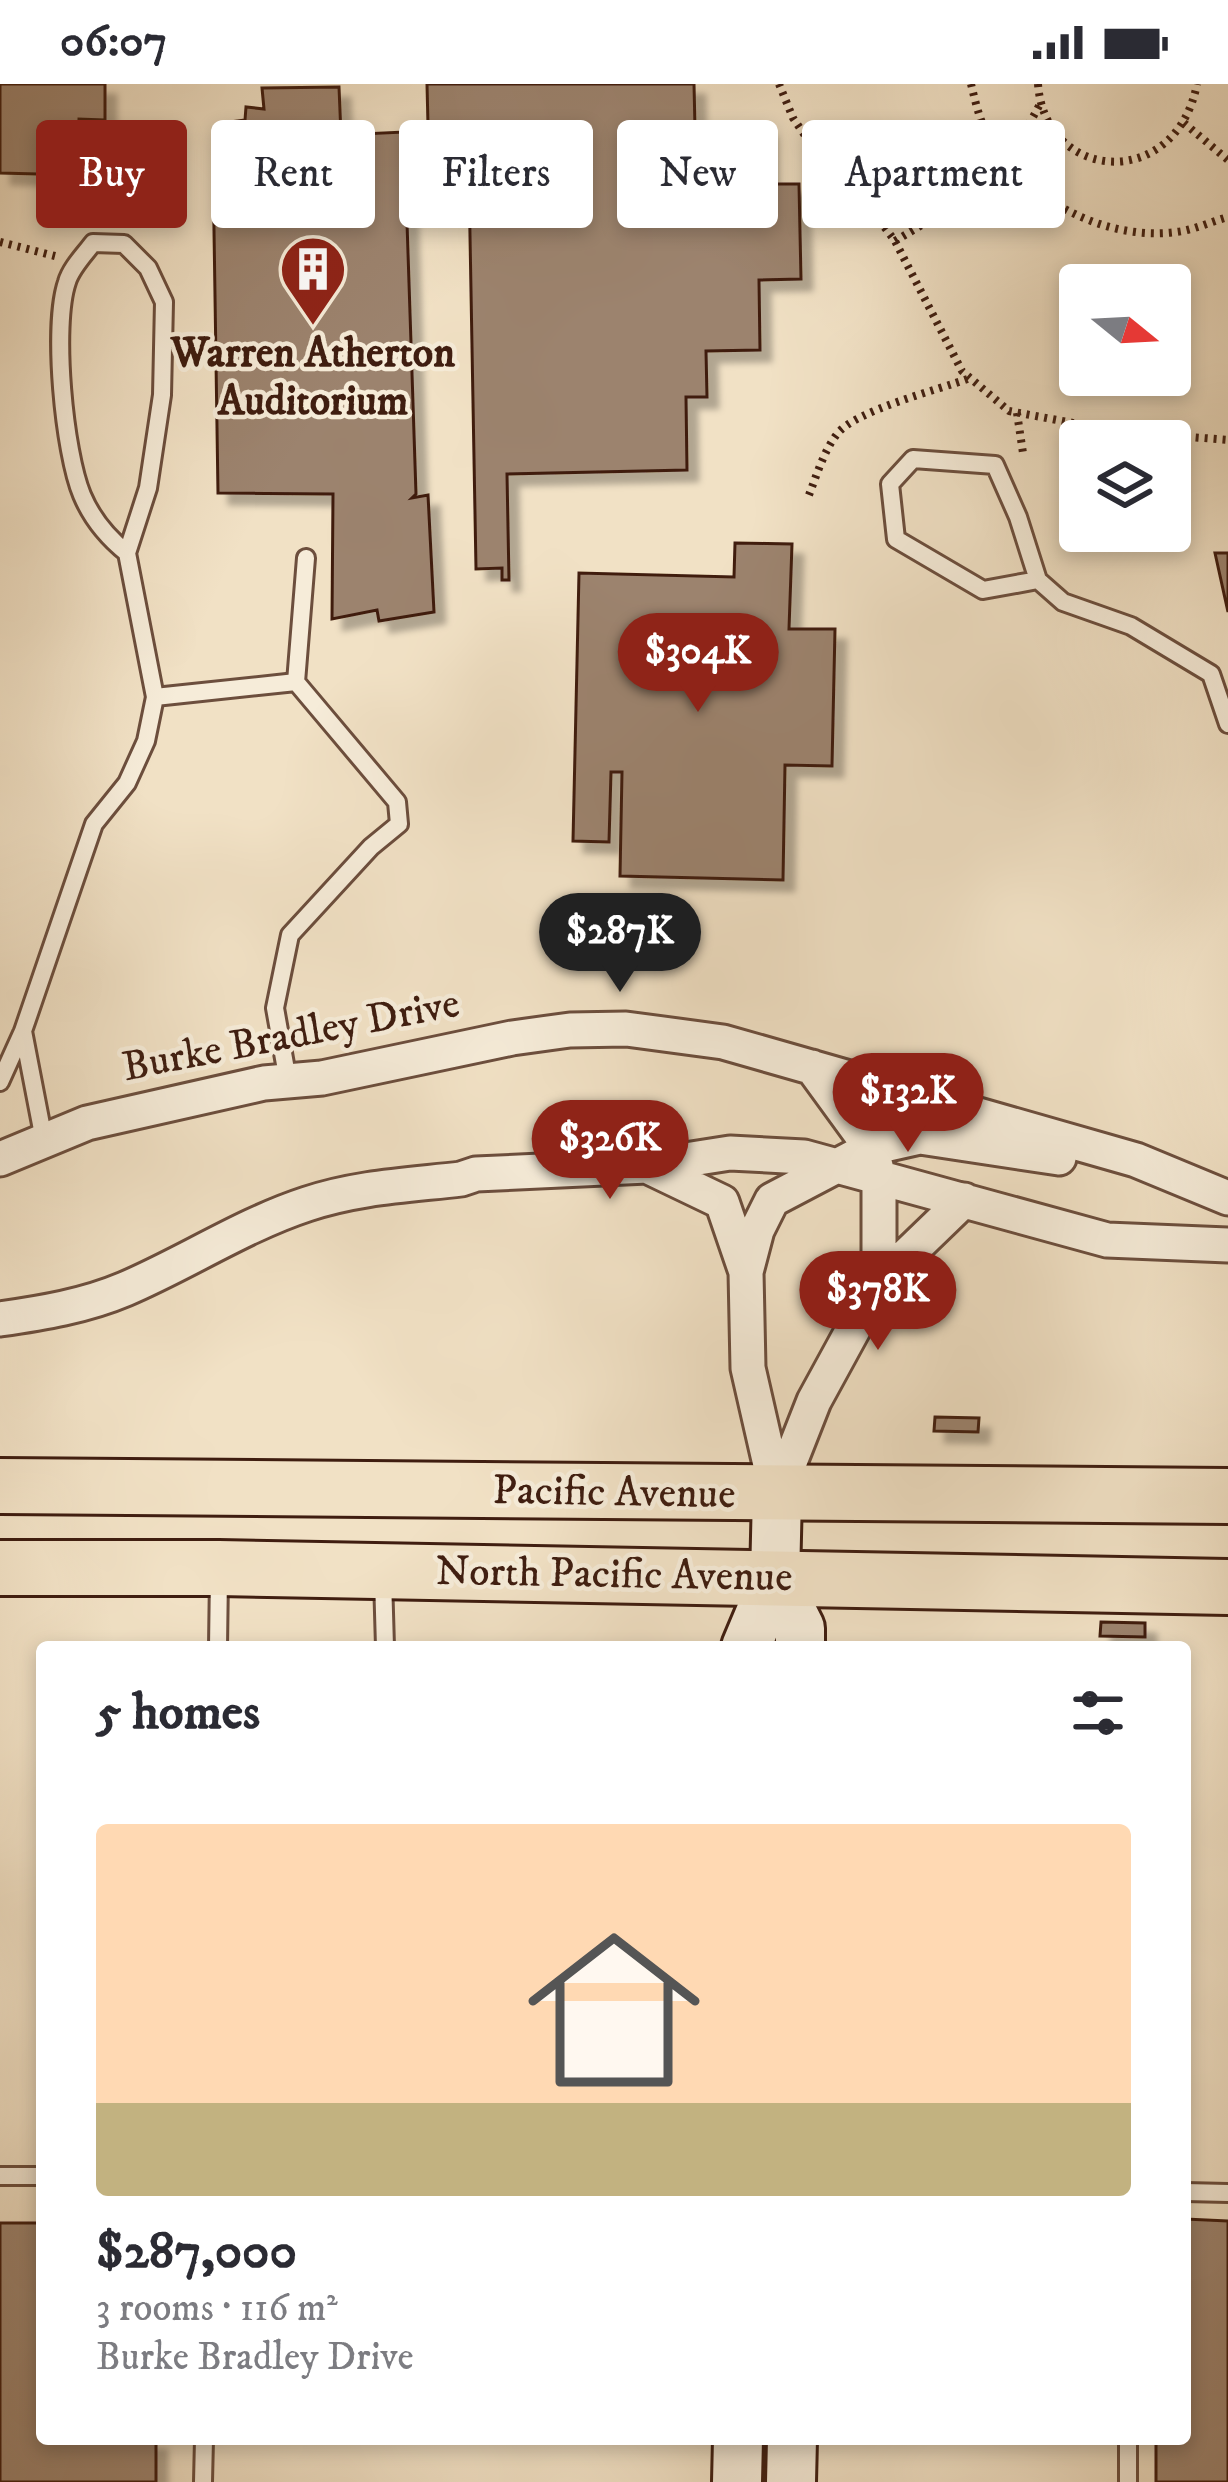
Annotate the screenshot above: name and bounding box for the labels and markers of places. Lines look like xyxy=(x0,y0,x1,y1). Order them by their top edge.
building icon: Warren Atherton Auditorium xyxy=(278,234,348,328)
place label: Warren Atherton Auditorium xyxy=(170,328,455,428)
pin: $304K xyxy=(614,613,782,715)
pin: $287K xyxy=(536,893,704,995)
pin: $132K xyxy=(824,1053,992,1155)
pin: $326K xyxy=(526,1100,694,1202)
pin: $378K xyxy=(794,1251,962,1353)

